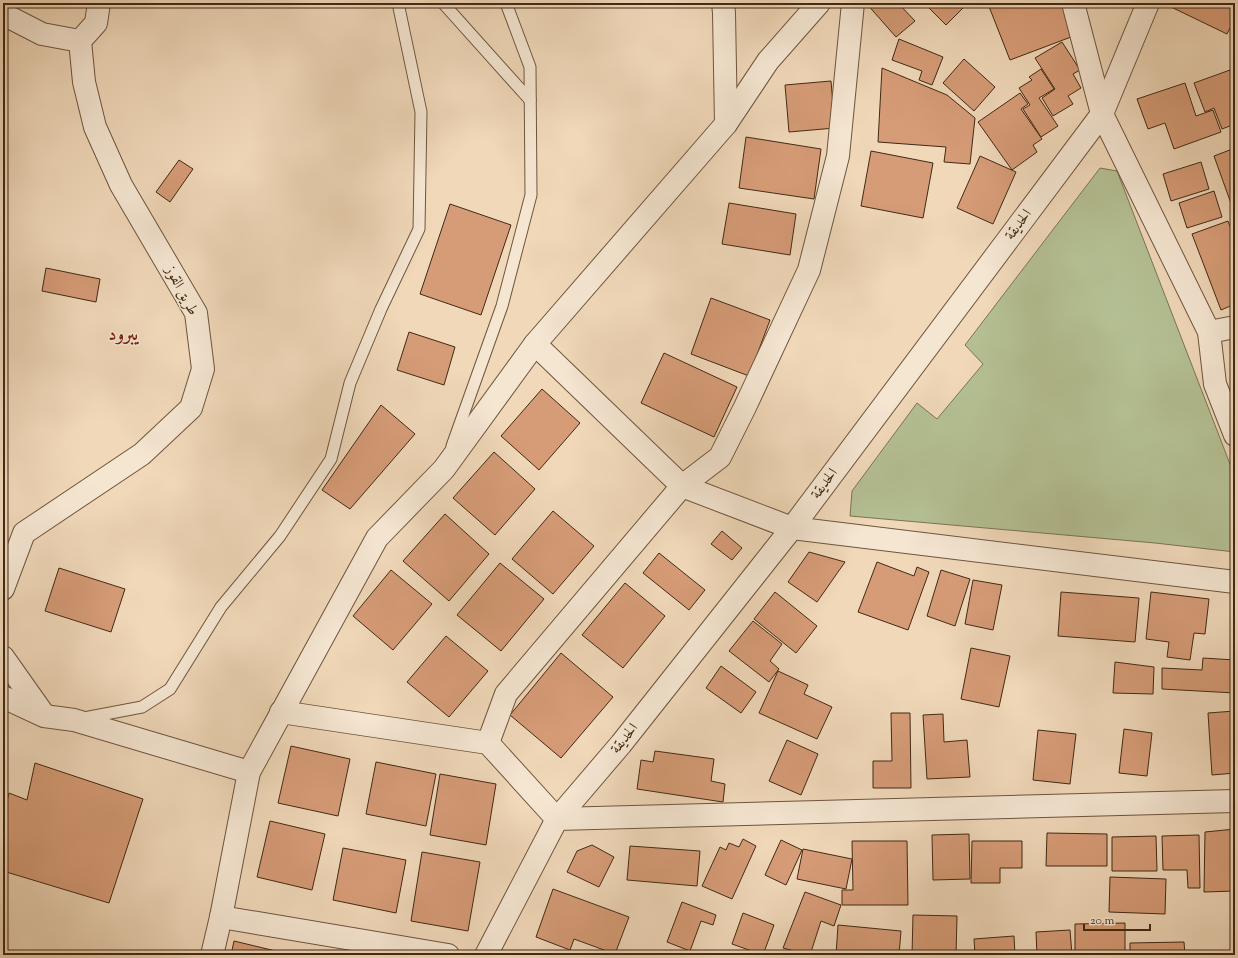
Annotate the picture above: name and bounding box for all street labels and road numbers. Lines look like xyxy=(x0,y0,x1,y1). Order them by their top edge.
street label: الحديقة xyxy=(1000,205,1038,245)
street label: طريق القوز xyxy=(158,261,203,319)
street label: الحديقة xyxy=(806,464,844,504)
street label: الحديقة xyxy=(606,719,644,759)

